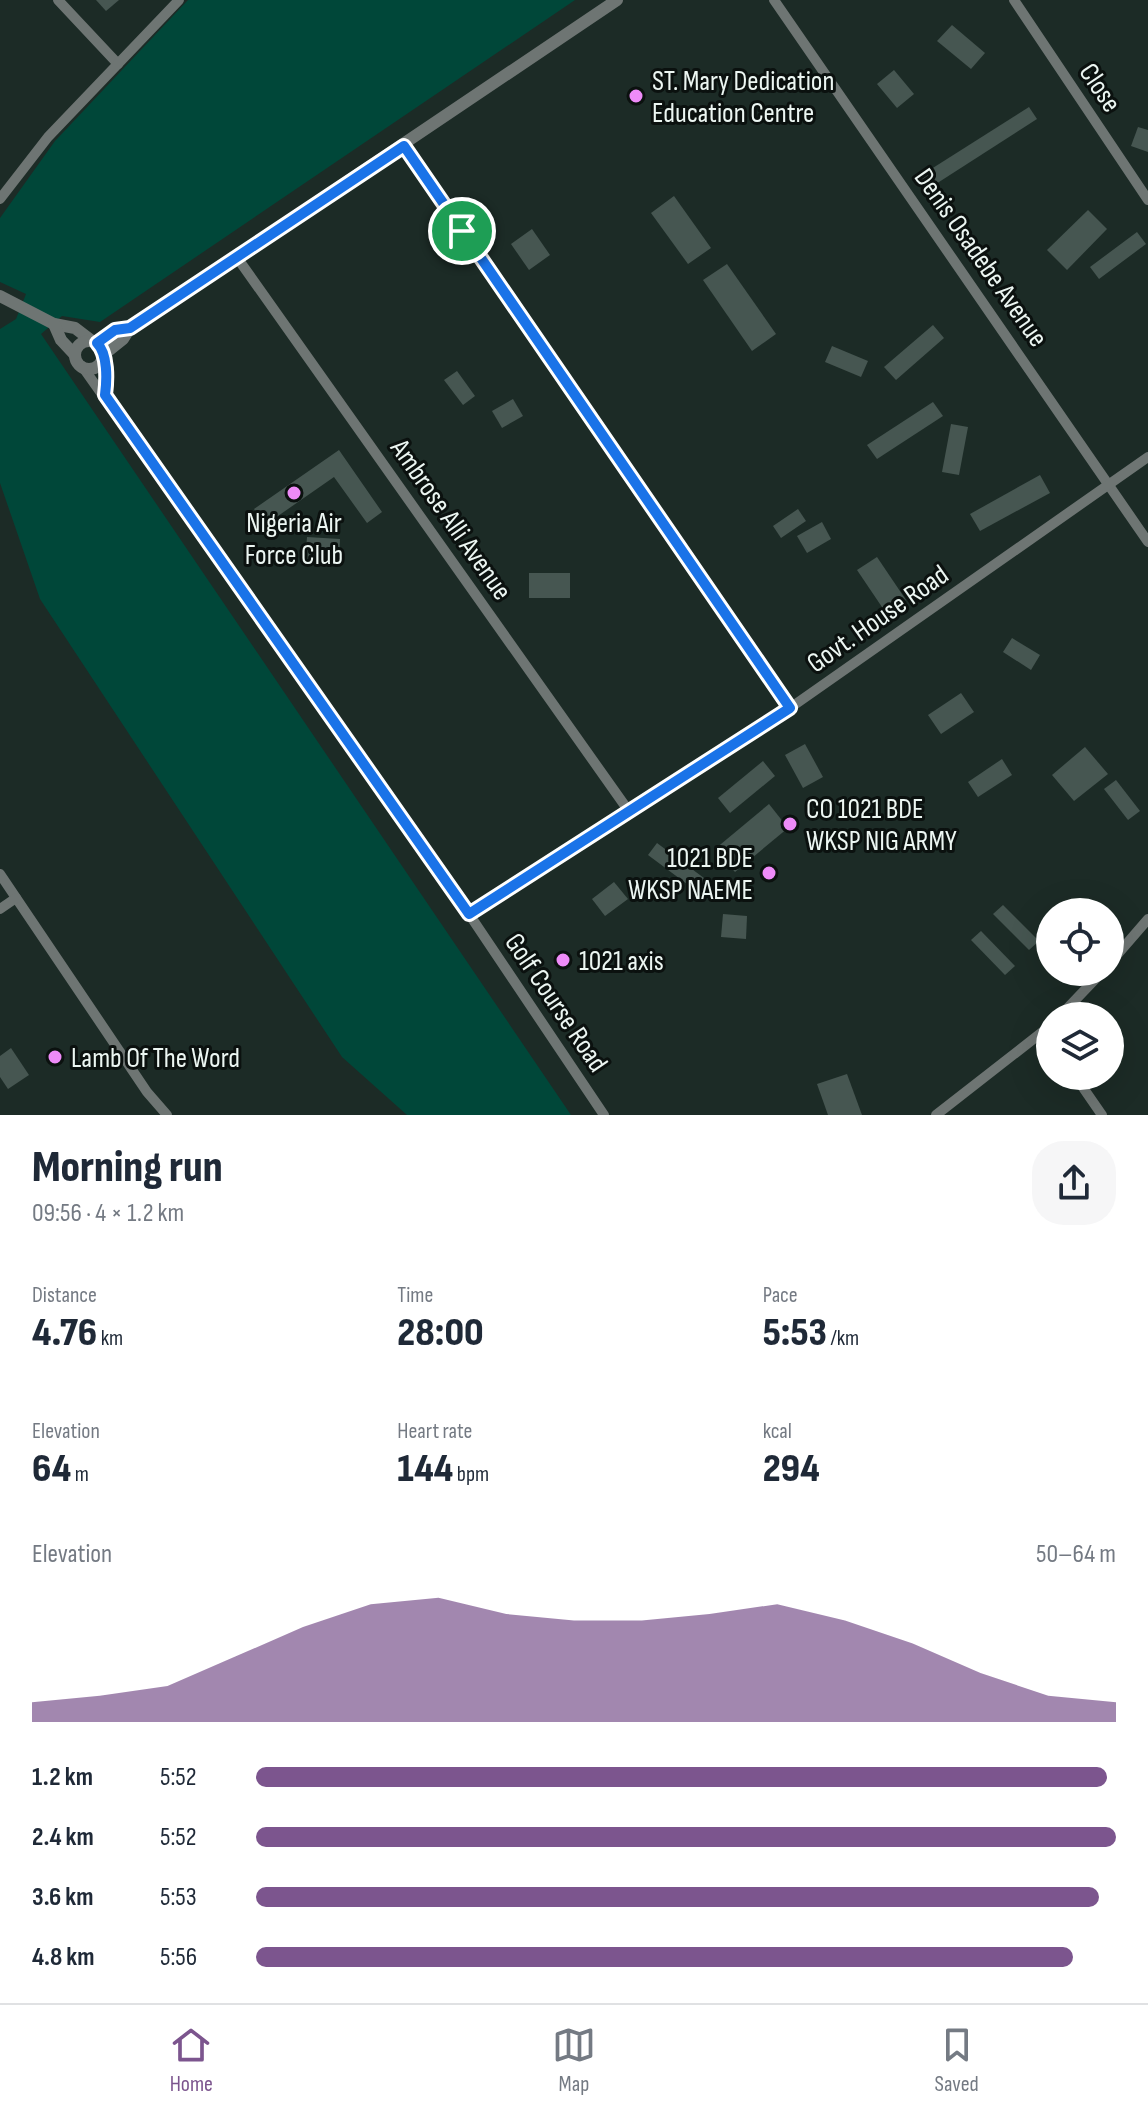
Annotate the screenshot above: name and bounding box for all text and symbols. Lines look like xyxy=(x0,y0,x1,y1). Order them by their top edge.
street label: Close xyxy=(1072,57,1128,119)
place label: ST. Mary Dedication Education Centre xyxy=(652,65,834,130)
marker: ST. Mary Dedication Education Centre xyxy=(627,87,645,105)
street label: Denis Osadebe Avenue xyxy=(907,162,1055,353)
pin xyxy=(428,197,496,265)
icon: arrive xyxy=(440,209,484,253)
street label: Ambrose Alli Avenue xyxy=(383,432,518,607)
marker: Nigeria Air Force Club xyxy=(285,484,303,502)
place label: Nigeria Air Force Club xyxy=(245,507,343,572)
street label: Govt. House Road xyxy=(801,558,955,680)
place label: CO 1021 BDE WKSP NIG ARMY xyxy=(806,793,957,858)
marker: CO 1021 BDE WKSP NIG ARMY xyxy=(781,815,799,833)
place label: 1021 BDE WKSP NAEME xyxy=(628,842,753,907)
marker: 1021 BDE WKSP NAEME xyxy=(760,864,778,882)
map controls xyxy=(1036,898,1124,1090)
button: locate xyxy=(1036,898,1124,986)
street label: Golf Course Road xyxy=(497,927,614,1078)
place label: 1021 axis xyxy=(579,945,664,978)
marker: 1021 axis xyxy=(554,951,572,969)
button: layers xyxy=(1036,1002,1124,1090)
place label: Lamb Of The Word xyxy=(71,1042,240,1075)
marker: Lamb Of The Word xyxy=(46,1048,64,1066)
text: Morning run xyxy=(32,1141,223,1194)
button: share xyxy=(1032,1141,1116,1225)
text: 09:56 · 4 × 1.2 km xyxy=(32,1198,184,1229)
text: Distance xyxy=(32,1282,97,1309)
text: Time xyxy=(397,1282,433,1309)
text: Pace xyxy=(763,1282,798,1309)
text: 4.76 xyxy=(32,1309,97,1357)
text: 28:00 xyxy=(397,1309,484,1357)
text: 5:53 xyxy=(763,1309,827,1357)
text: km xyxy=(97,1325,123,1352)
text: /km xyxy=(827,1325,859,1352)
text: Elevation xyxy=(32,1418,100,1445)
text: Heart rate xyxy=(397,1418,472,1445)
text: kcal xyxy=(763,1418,792,1445)
text: 64 xyxy=(32,1445,71,1493)
text: 144 xyxy=(397,1445,453,1493)
text: 294 xyxy=(763,1445,820,1493)
text: m xyxy=(71,1461,89,1488)
text: bpm xyxy=(453,1461,489,1488)
text: Elevation xyxy=(32,1539,112,1570)
text: 50–64 m xyxy=(1036,1539,1116,1570)
text: 1.2 km xyxy=(32,1762,93,1793)
text: 5:52 xyxy=(160,1762,196,1793)
text: 2.4 km xyxy=(32,1822,94,1853)
text: 5:52 xyxy=(160,1822,196,1853)
text: 3.6 km xyxy=(32,1882,94,1913)
text: 5:53 xyxy=(160,1882,197,1913)
text: 4.8 km xyxy=(32,1942,95,1973)
text: 5:56 xyxy=(160,1942,197,1973)
tab: Home xyxy=(169,2023,213,2098)
tab: Map xyxy=(552,2023,596,2098)
tab: Saved xyxy=(935,2023,979,2098)

